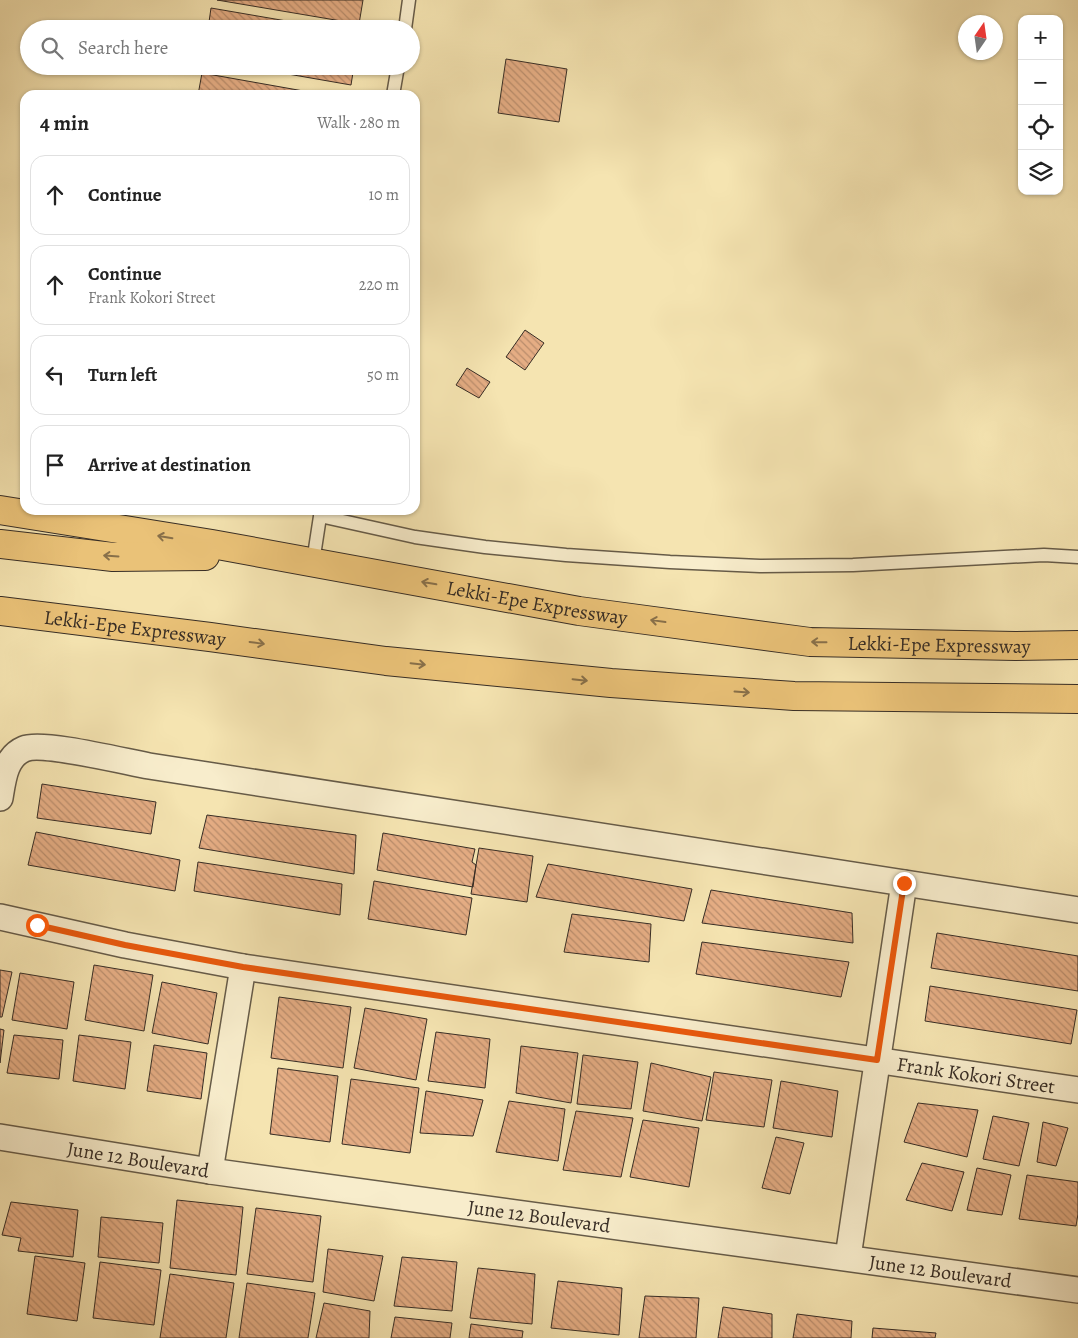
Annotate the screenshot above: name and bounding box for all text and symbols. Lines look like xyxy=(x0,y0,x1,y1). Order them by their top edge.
north arrow xyxy=(958,15,1003,60)
map controls xyxy=(1018,15,1063,195)
button: + xyxy=(1018,15,1063,60)
search box xyxy=(20,20,420,75)
icon: search xyxy=(38,34,66,62)
text: Search here xyxy=(78,35,168,61)
button: − xyxy=(1018,60,1063,105)
button: locate xyxy=(1018,105,1063,150)
text: 4 min xyxy=(40,109,89,137)
text: Walk · 280 m xyxy=(317,112,400,134)
button: layers xyxy=(1018,150,1063,195)
icon: ahead xyxy=(41,181,69,209)
text: Continue xyxy=(88,182,162,208)
text: 10 m xyxy=(369,184,399,206)
text: Continue xyxy=(88,261,162,287)
icon: ahead xyxy=(41,271,69,299)
text: 220 m xyxy=(359,274,399,296)
text: Frank Kokori Street xyxy=(88,287,215,309)
icon: left xyxy=(41,361,69,389)
text: Turn left xyxy=(88,362,157,388)
text: 50 m xyxy=(367,364,399,386)
icon: arrive xyxy=(41,451,69,479)
text: Arrive at destination xyxy=(88,452,251,478)
one-way arrow xyxy=(158,531,174,541)
one-way arrow xyxy=(103,551,119,561)
street label: Lekki-Epe Expressway xyxy=(444,574,630,631)
one-way arrow xyxy=(421,578,437,588)
street label: Lekki-Epe Expressway xyxy=(42,603,229,653)
one-way arrow xyxy=(651,616,667,626)
street label: Lekki-Epe Expressway xyxy=(847,629,1032,660)
one-way arrow xyxy=(812,637,828,647)
one-way arrow xyxy=(248,638,264,648)
one-way arrow xyxy=(410,659,426,669)
one-way arrow xyxy=(571,675,587,685)
one-way arrow xyxy=(733,688,749,697)
route end xyxy=(893,872,916,895)
route start xyxy=(26,914,49,937)
street label: Frank Kokori Street xyxy=(895,1050,1057,1100)
street label: June 12 Boulevard xyxy=(65,1135,211,1184)
street label: June 12 Boulevard xyxy=(466,1193,612,1239)
street label: June 12 Boulevard xyxy=(867,1248,1014,1294)

